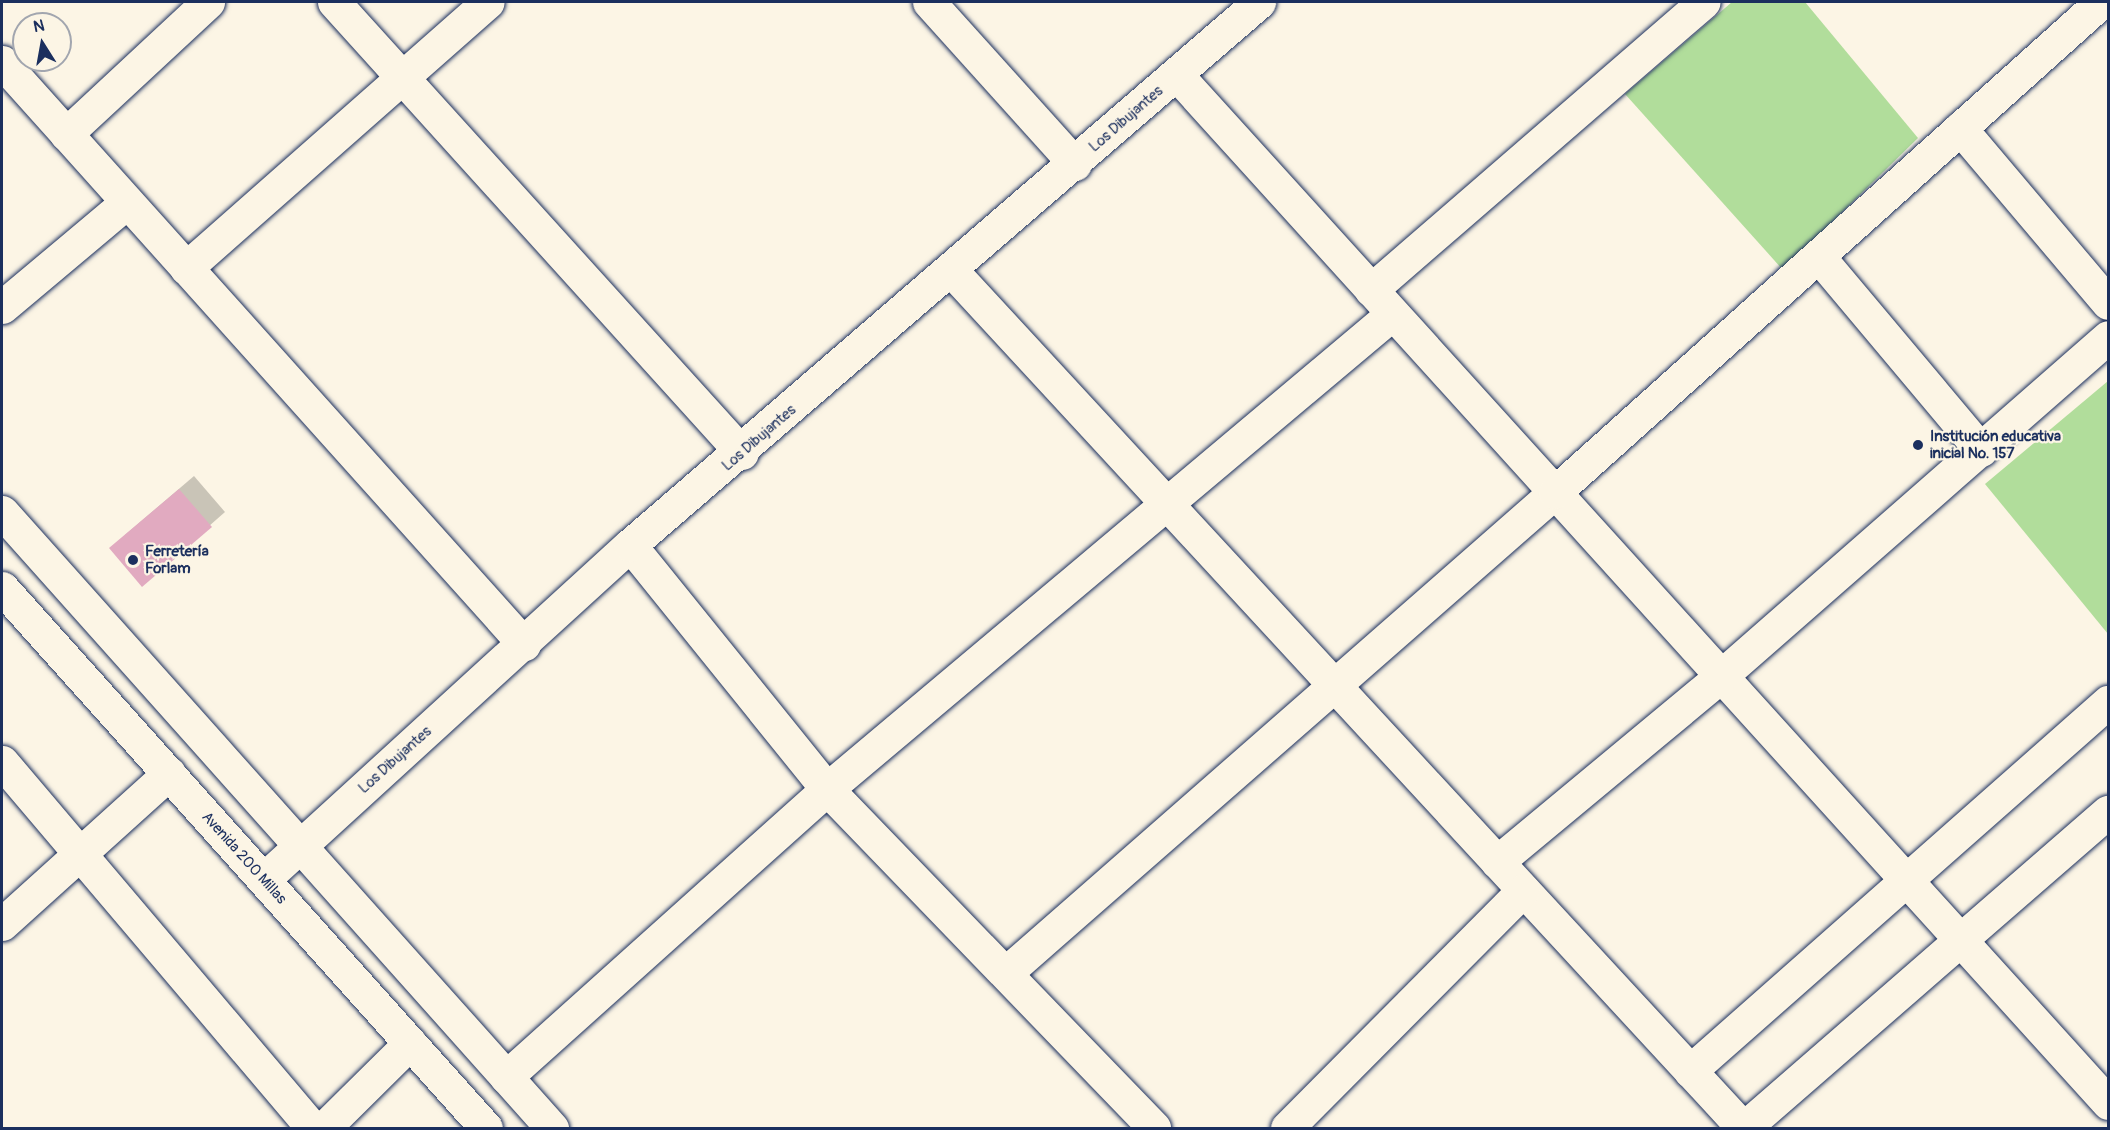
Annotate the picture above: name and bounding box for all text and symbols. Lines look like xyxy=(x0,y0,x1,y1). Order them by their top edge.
north arrow xyxy=(12,12,72,72)
text: N xyxy=(32,15,46,37)
street label: Los Dibujantes xyxy=(1085,82,1167,156)
street label: Los Dibujantes xyxy=(718,401,800,475)
place label: Institución educativa inicial No. 157 xyxy=(1930,427,2061,462)
marker: Institución educativa inicial No. 157 xyxy=(1911,438,1925,452)
place label: Ferretería Forlam xyxy=(145,542,209,577)
marker: Ferretería Forlam xyxy=(126,553,140,567)
street label: Los Dibujantes xyxy=(355,723,435,797)
street label: Avenida 200 Millas xyxy=(198,808,290,908)

